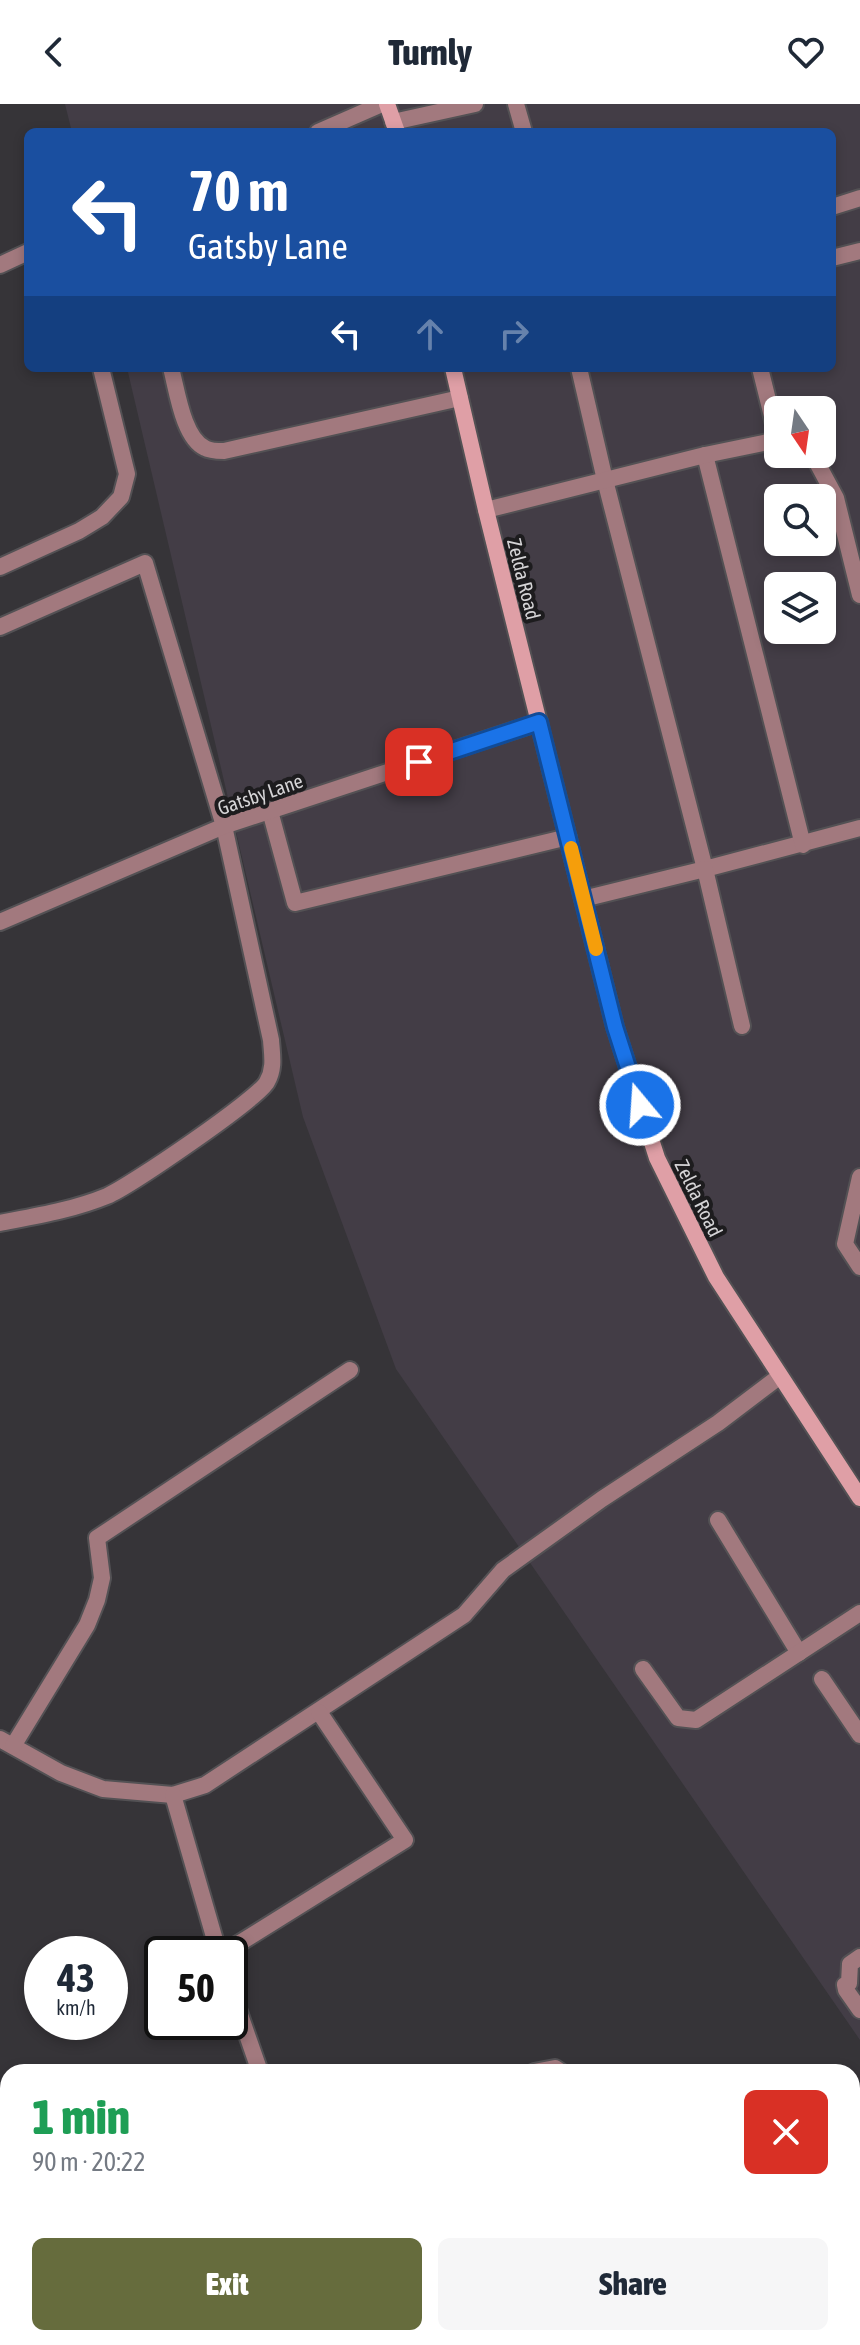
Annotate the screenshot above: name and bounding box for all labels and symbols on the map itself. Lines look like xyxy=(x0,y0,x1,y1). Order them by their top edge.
north arrow xyxy=(764,396,836,468)
street label: Zelda Road xyxy=(503,536,545,622)
pin xyxy=(385,728,453,796)
street label: Gatsby Lane xyxy=(214,769,306,819)
position arrow xyxy=(598,1063,682,1147)
street label: Zelda Road xyxy=(670,1156,728,1240)
speed limit sign: 50 xyxy=(144,1936,248,2040)

